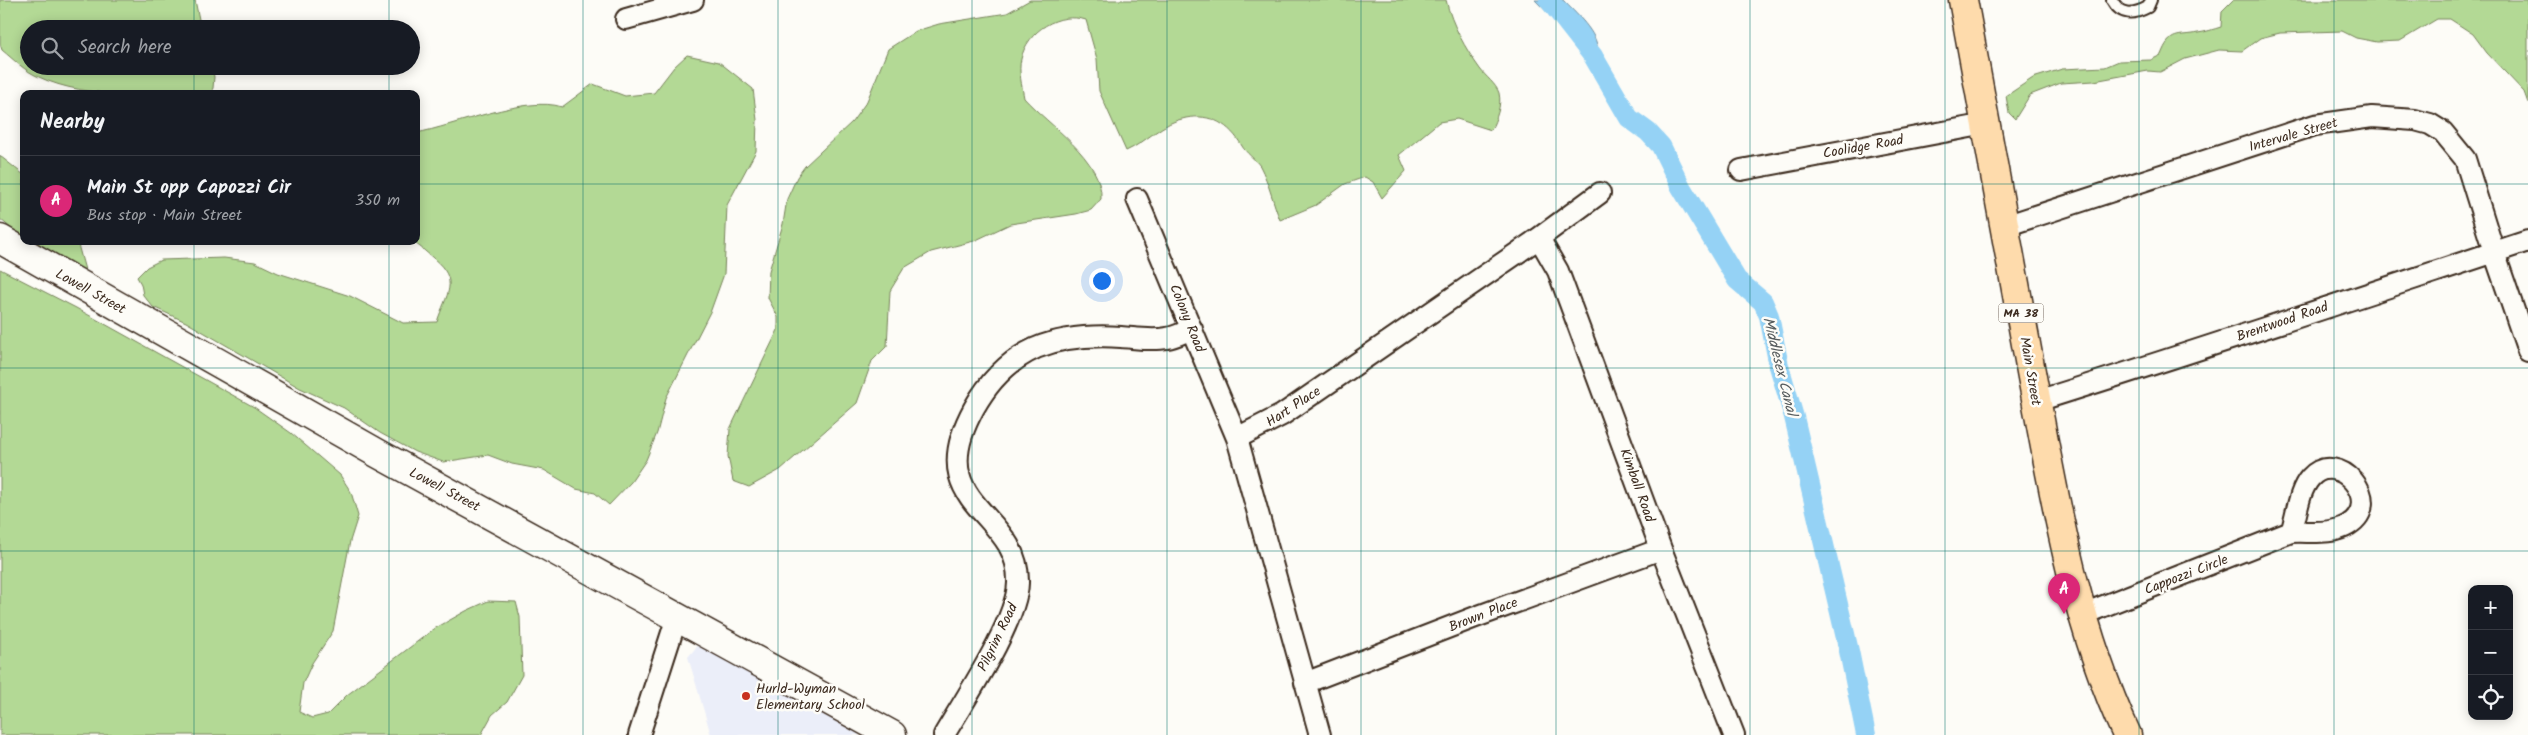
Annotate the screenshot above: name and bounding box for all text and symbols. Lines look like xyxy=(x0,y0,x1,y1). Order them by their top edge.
search box xyxy=(20,20,420,75)
text: Search here xyxy=(78,33,172,63)
icon: search xyxy=(38,34,66,62)
text: Nearby xyxy=(40,106,105,139)
street label: Intervale Street xyxy=(2246,112,2341,158)
street label: Coolidge Road xyxy=(1821,129,1906,165)
text: Main St opp Capozzi Cir xyxy=(87,173,291,203)
text: A xyxy=(51,188,61,213)
text: 350 m xyxy=(355,188,400,213)
text: Bus stop · Main Street xyxy=(87,203,242,228)
street label: Lowell Street xyxy=(51,263,130,321)
your location xyxy=(1089,268,1115,294)
street label: Colony Road xyxy=(1163,281,1211,357)
street label: Brentwood Road xyxy=(2234,296,2332,348)
road number: MA 38 xyxy=(1998,304,2044,322)
water label: Middlesex Canal xyxy=(1755,314,1804,421)
street label: Main Street xyxy=(2013,335,2047,408)
street label: Hart Place xyxy=(1262,380,1326,433)
street label: Kimball Road xyxy=(1614,445,1661,526)
street label: Lowell Street xyxy=(405,462,485,518)
street label: Cappozzi Circle xyxy=(2141,549,2232,601)
pin: A xyxy=(2048,573,2080,614)
map controls xyxy=(2468,585,2513,720)
button: + xyxy=(2468,585,2513,630)
street label: Brown Place xyxy=(1446,591,1522,638)
street label: Pilgrim Road xyxy=(972,599,1024,675)
button: − xyxy=(2468,630,2513,675)
button: locate xyxy=(2468,675,2513,720)
place label: Hurld-Wyman Elementary School xyxy=(756,678,865,716)
marker: Hurld-Wyman Elementary School xyxy=(740,690,752,702)

